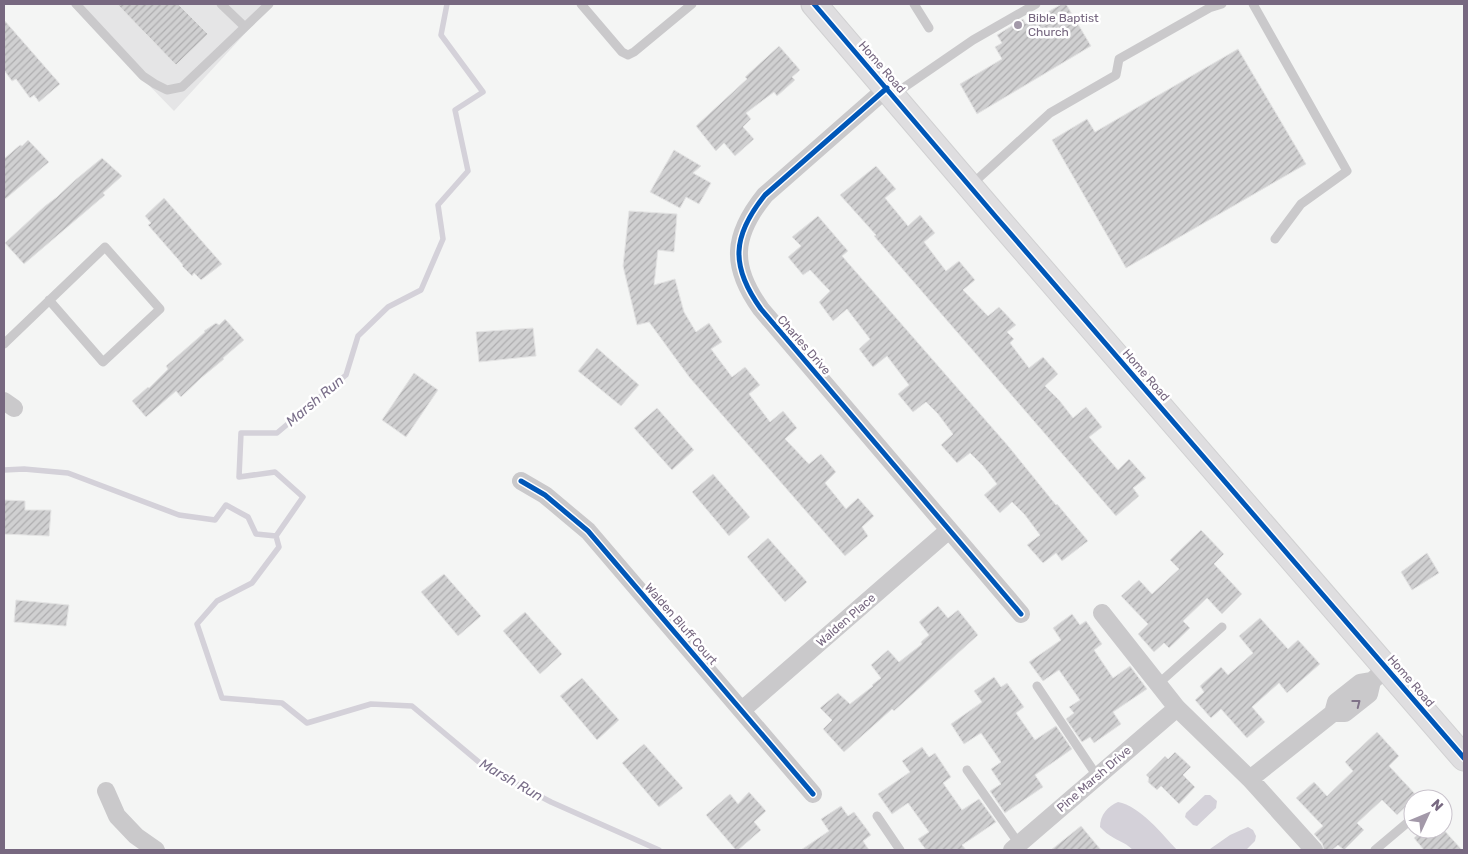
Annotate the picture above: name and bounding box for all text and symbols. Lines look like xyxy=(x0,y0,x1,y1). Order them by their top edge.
place label: Bible Baptist Church xyxy=(1028,11,1099,39)
marker: Bible Baptist Church xyxy=(1012,19,1024,31)
street label: Home Road xyxy=(856,38,908,96)
street label: Charles Drive xyxy=(774,312,834,378)
street label: Home Road xyxy=(1120,346,1172,404)
water label: Marsh Run xyxy=(283,372,347,430)
street label: Walden Bluff Court xyxy=(642,580,720,668)
street label: Walden Place xyxy=(814,590,879,649)
street label: Home Road xyxy=(1385,652,1437,710)
one-way arrow xyxy=(1351,701,1360,709)
street label: Pine Marsh Drive xyxy=(1054,743,1134,815)
water label: Marsh Run xyxy=(476,755,546,805)
north arrow xyxy=(1403,789,1453,839)
text: N xyxy=(1427,796,1447,815)

